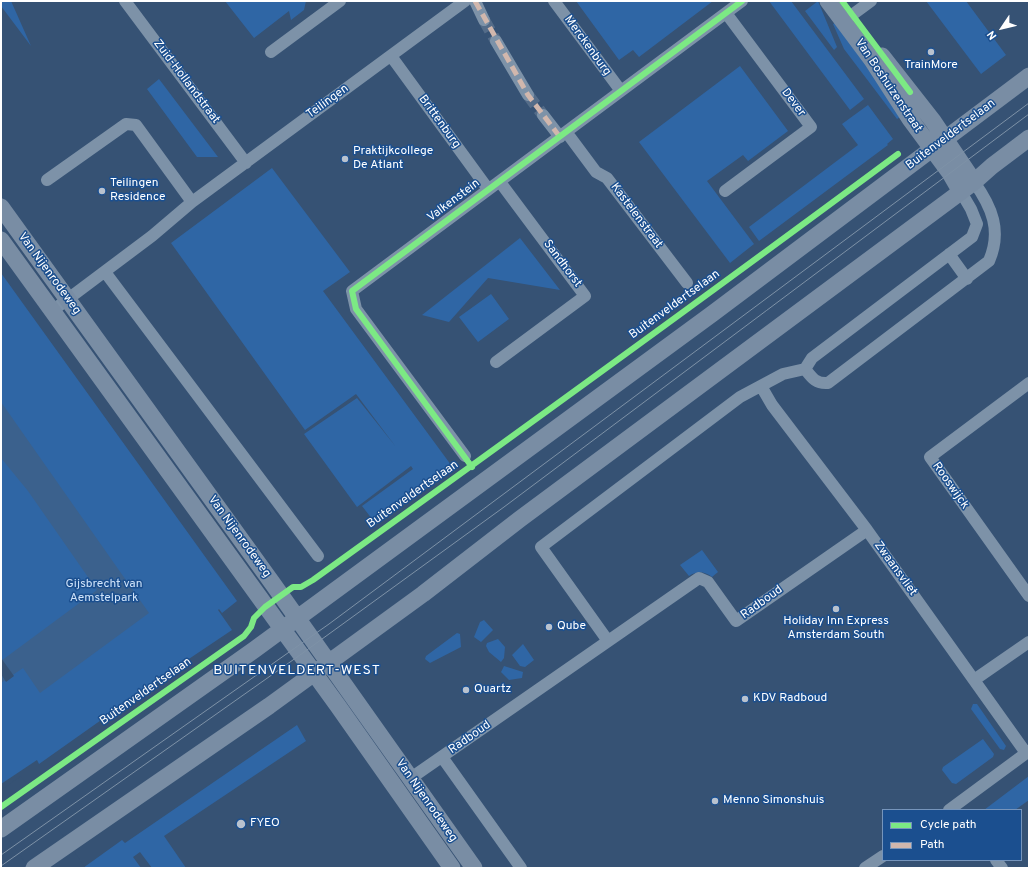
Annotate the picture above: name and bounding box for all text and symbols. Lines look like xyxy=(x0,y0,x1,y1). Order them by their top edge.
north arrow xyxy=(982,8,1022,48)
street label: Merckenburg xyxy=(560,13,614,79)
text: N xyxy=(984,28,1000,42)
street label: Van Boshuizenstraat xyxy=(851,36,925,136)
street label: Zuid-Hollandstraat xyxy=(150,37,222,127)
marker: TrainMore xyxy=(926,47,936,57)
place label: TrainMore xyxy=(904,59,958,73)
street label: Teilingen xyxy=(304,82,352,122)
street label: Dever xyxy=(778,86,808,120)
street label: Brittenburg xyxy=(415,93,463,151)
street label: Buitenveldertselaan xyxy=(903,97,999,173)
place label: Praktijkcollege De Atlant xyxy=(353,145,433,173)
marker: Praktijkcollege De Atlant xyxy=(340,154,350,164)
place label: Teilingen Residence xyxy=(110,177,165,205)
street label: Valkenstein xyxy=(425,177,483,225)
street label: Kastelenstraat xyxy=(607,181,665,251)
marker: Teilingen Residence xyxy=(97,186,107,196)
street label: Van Nijenrodeweg xyxy=(14,230,84,318)
street label: Sandhorst xyxy=(540,238,584,290)
street label: Buitenveldertselaan xyxy=(627,267,723,343)
street label: Buitenveldertselaan xyxy=(364,458,462,532)
street label: Rooswijck xyxy=(929,460,971,512)
street label: Van Nijenrodeweg xyxy=(204,493,274,581)
street label: Zwaansvliet xyxy=(870,539,920,599)
park label: Gijsbrecht van Aemstelpark xyxy=(65,578,143,606)
street label: Radboud xyxy=(738,583,786,623)
marker: Holiday Inn Express Amsterdam South xyxy=(831,604,841,614)
place label: Holiday Inn Express Amsterdam South xyxy=(783,615,889,643)
place label: Qube xyxy=(557,620,586,634)
marker: Qube xyxy=(544,622,554,632)
street label: Buitenveldertselaan xyxy=(97,655,195,729)
district label: BUITENVELDERT-WEST xyxy=(213,663,381,679)
place label: Quartz xyxy=(474,683,511,697)
marker: Quartz xyxy=(461,685,471,695)
place label: KDV Radboud xyxy=(753,692,827,706)
marker: KDV Radboud xyxy=(740,694,750,704)
street label: Radboud xyxy=(446,718,494,758)
street label: Van Nijenrodeweg xyxy=(392,757,460,845)
place label: Menno Simonshuis xyxy=(723,794,824,808)
marker: Menno Simonshuis xyxy=(710,796,720,806)
legend xyxy=(882,809,1022,861)
place label: FYEO xyxy=(250,817,280,831)
text: Cycle path xyxy=(920,817,977,833)
marker: FYEO xyxy=(235,818,247,830)
text: Path xyxy=(920,837,945,853)

